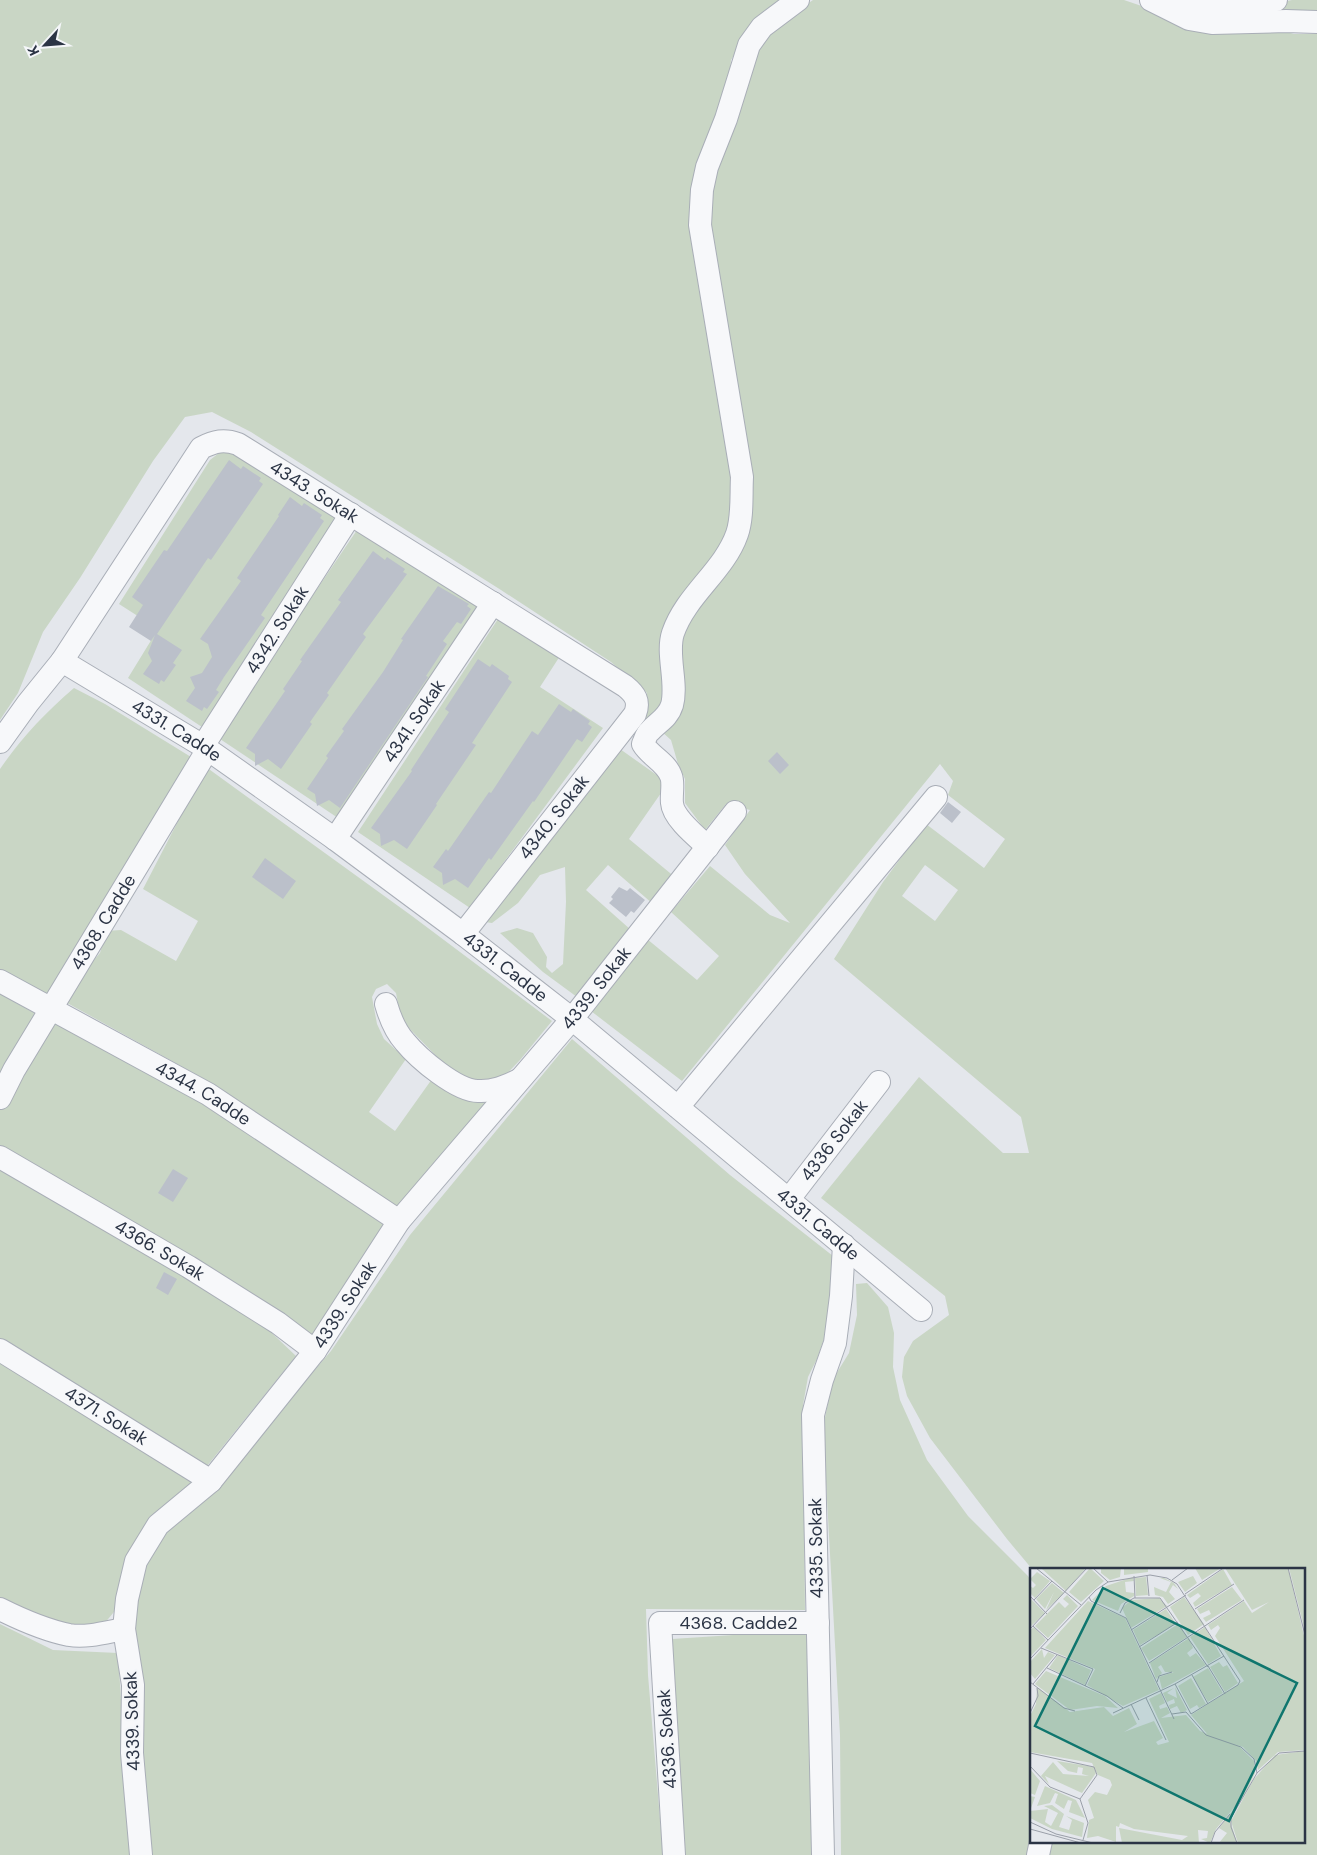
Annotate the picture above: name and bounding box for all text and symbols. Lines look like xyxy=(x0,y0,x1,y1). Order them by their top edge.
north arrow xyxy=(20,20,70,70)
text: K xyxy=(23,43,43,59)
street label: 4343. Sokak xyxy=(265,455,363,529)
street label: 4342. Sokak xyxy=(240,581,314,678)
street label: 4341. Sokak xyxy=(377,675,451,767)
street label: 4331. Cadde xyxy=(127,694,226,767)
street label: 4340. Sokak xyxy=(513,770,595,864)
street label: 4368. Cadde xyxy=(65,870,141,975)
street label: 4331. Cadde xyxy=(458,926,553,1008)
street label: 4339. Sokak xyxy=(556,941,637,1035)
street label: 4344. Cadde xyxy=(151,1056,255,1131)
street label: 4336 Sokak xyxy=(795,1094,873,1186)
street label: 4331. Cadde xyxy=(771,1182,865,1266)
street label: 4366. Sokak xyxy=(110,1214,210,1286)
street label: 4339. Sokak xyxy=(308,1256,382,1353)
street label: 4371. Sokak xyxy=(60,1381,152,1451)
street label: 4335. Sokak xyxy=(803,1498,829,1598)
inset map xyxy=(1030,1568,1304,1842)
street label: 4368. Cadde2 xyxy=(680,1611,798,1635)
street label: 4339. Sokak xyxy=(118,1671,146,1771)
street label: 4336. Sokak xyxy=(652,1688,682,1790)

